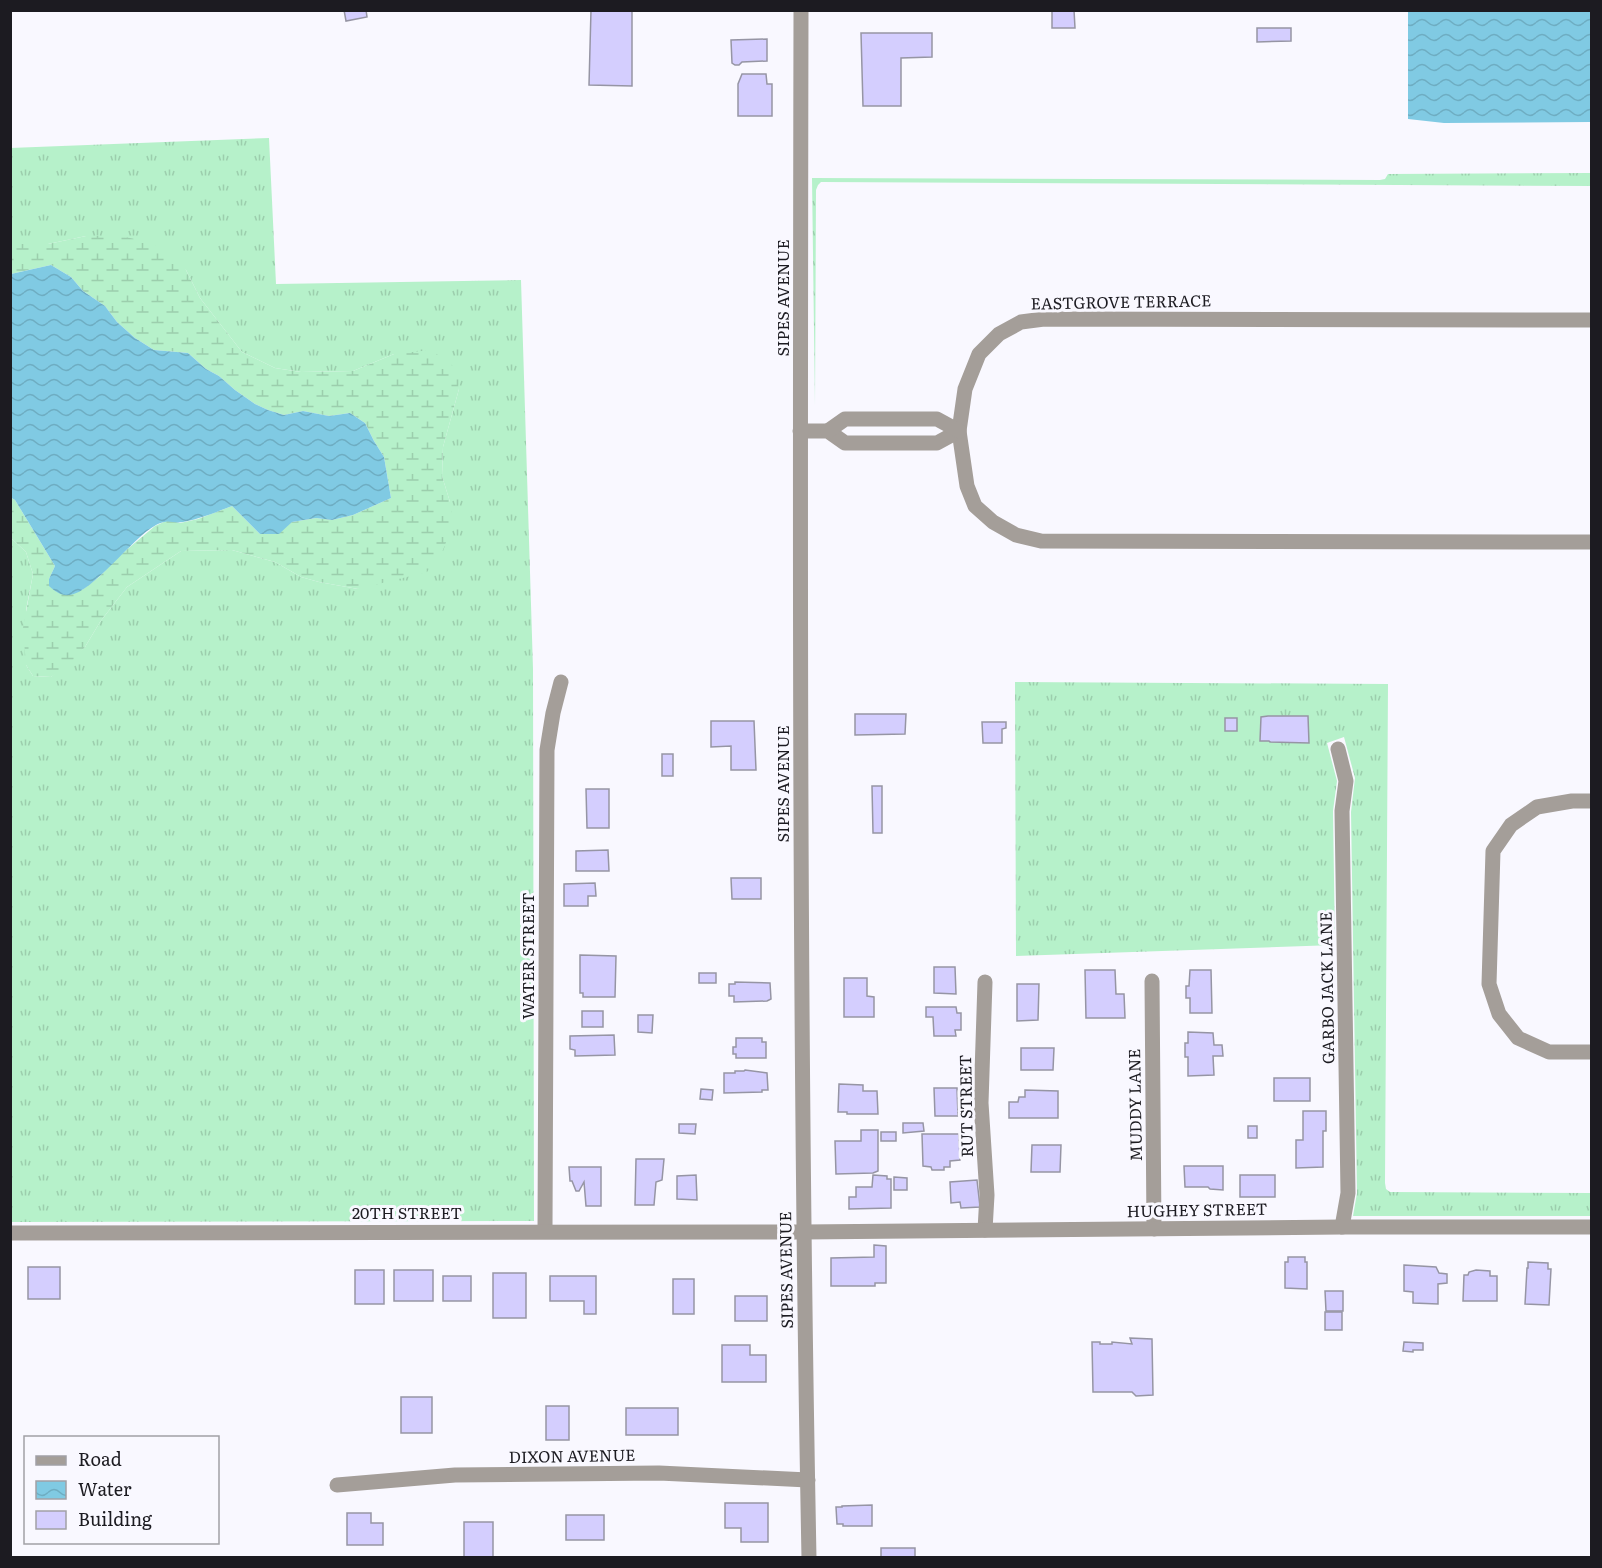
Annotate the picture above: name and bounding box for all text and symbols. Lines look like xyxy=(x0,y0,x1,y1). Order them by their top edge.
street label: SIPES AVENUE xyxy=(770,239,794,357)
street label: EASTGROVE TERRACE xyxy=(1030,287,1212,315)
street label: SIPES AVENUE xyxy=(770,725,794,843)
street label: WATER STREET xyxy=(515,892,539,1020)
street label: GARBO JACK LANE xyxy=(1313,912,1339,1064)
street label: MUDDY LANE xyxy=(1121,1048,1147,1162)
street label: RUT STREET xyxy=(952,1054,978,1158)
street label: HUGHEY STREET xyxy=(1126,1196,1268,1222)
street label: 20TH STREET xyxy=(352,1200,462,1224)
street label: SIPES AVENUE xyxy=(772,1211,798,1329)
legend xyxy=(24,1436,219,1544)
street label: DIXON AVENUE xyxy=(508,1442,636,1468)
text: Road xyxy=(78,1445,122,1472)
text: Water xyxy=(78,1475,132,1502)
text: Building xyxy=(78,1505,153,1532)

